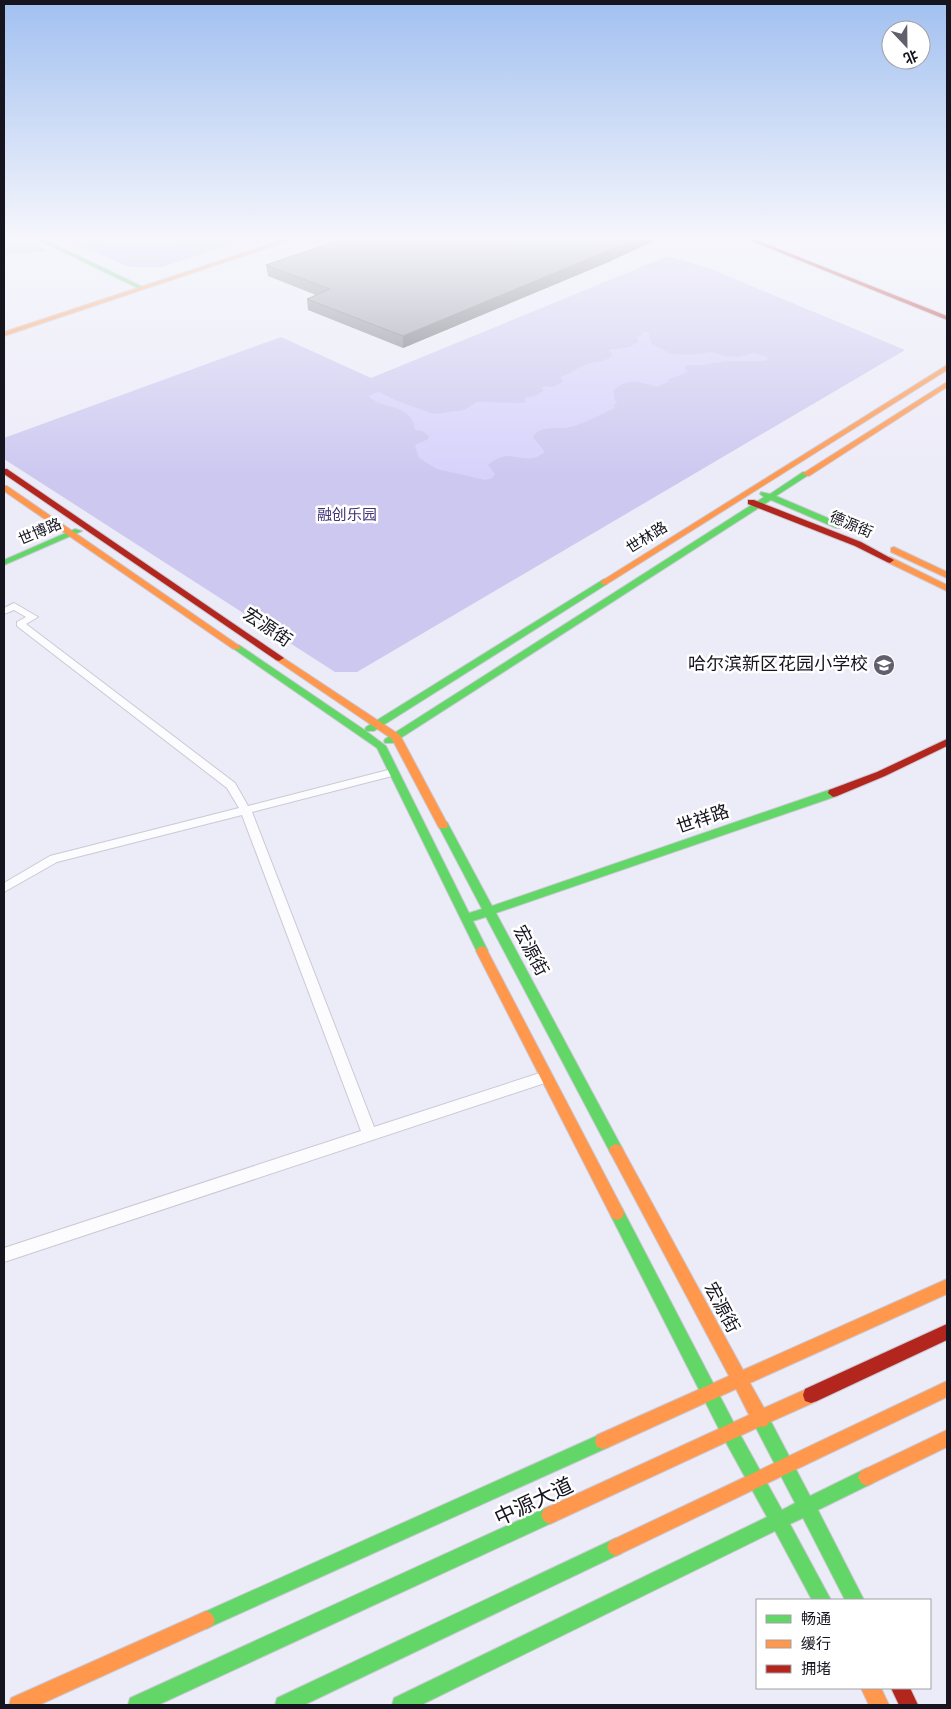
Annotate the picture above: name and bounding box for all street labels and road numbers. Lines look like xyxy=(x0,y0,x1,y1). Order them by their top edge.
street label: 德源街 xyxy=(827,507,875,541)
street label: 世博路 xyxy=(16,514,64,548)
street label: 世林路 xyxy=(623,519,670,556)
street label: 宏源街 xyxy=(240,604,296,651)
street label: 世祥路 xyxy=(674,801,731,837)
street label: 宏源街 xyxy=(509,922,552,979)
street label: 宏源街 xyxy=(700,1279,743,1336)
street label: 中源大道 xyxy=(491,1474,577,1529)

